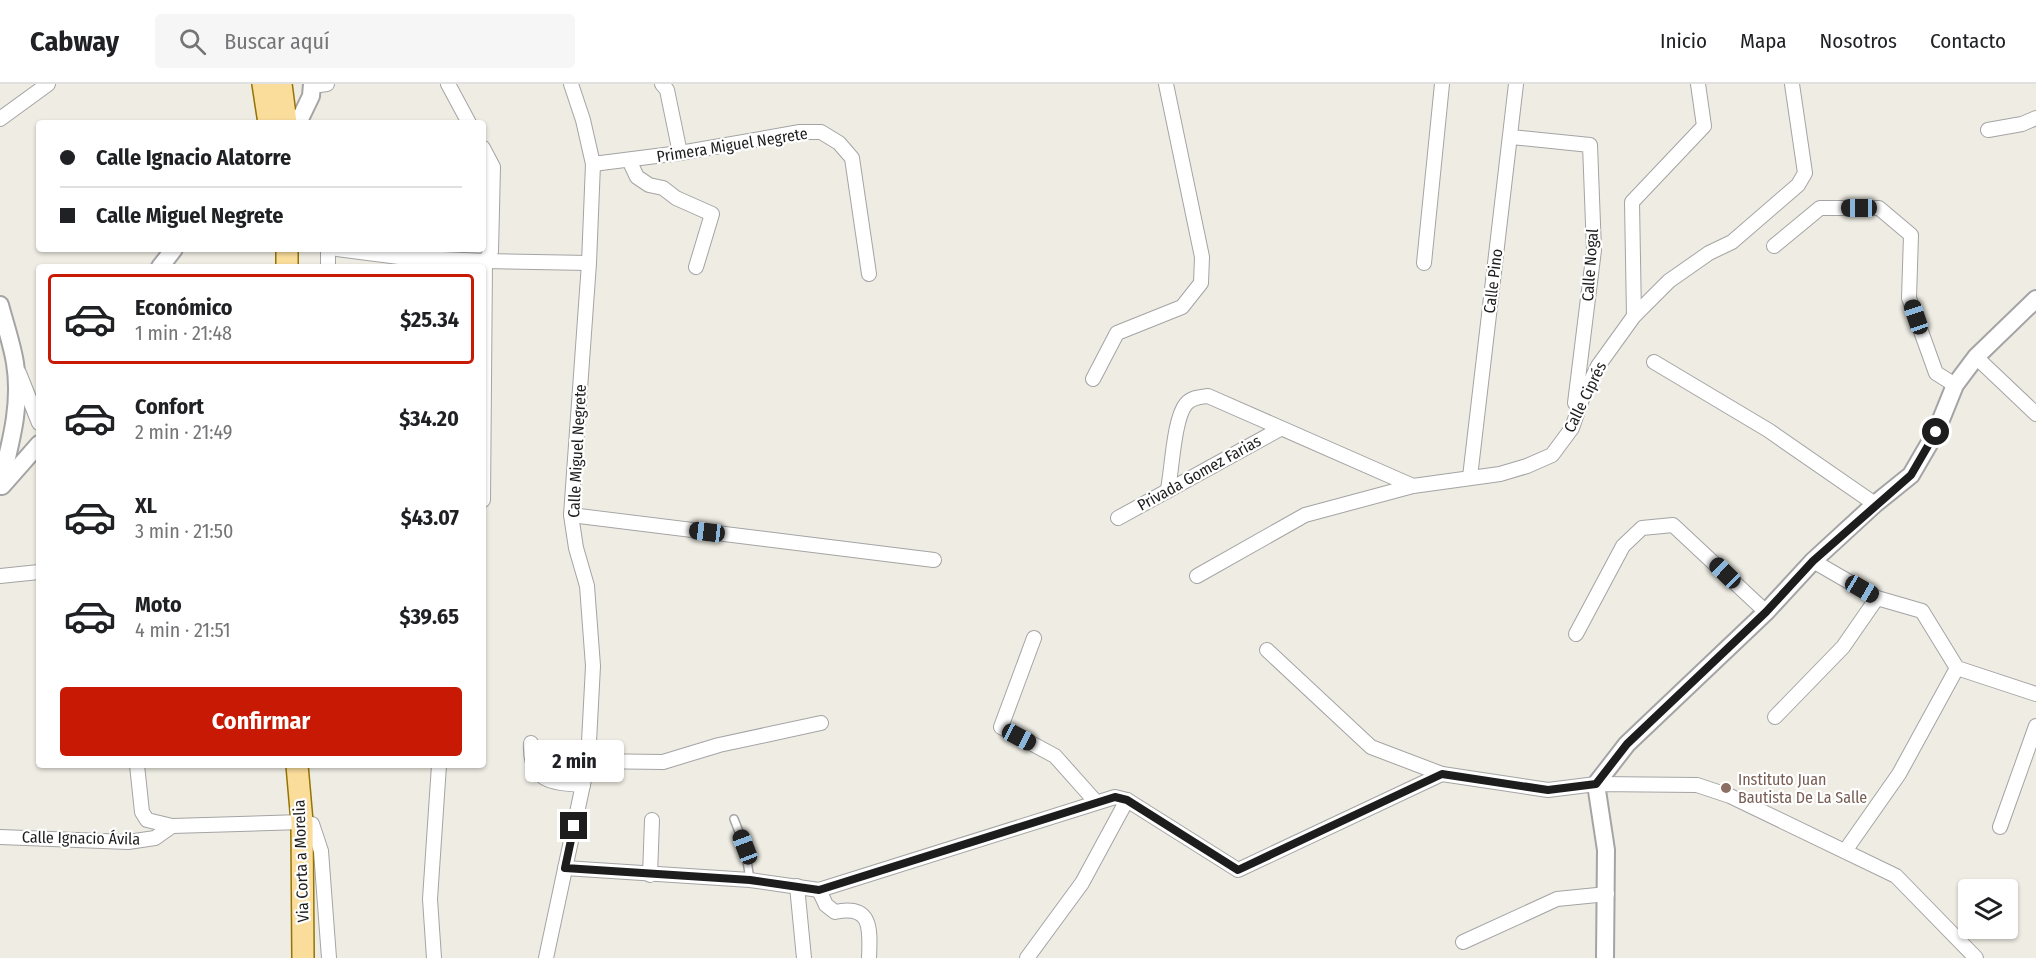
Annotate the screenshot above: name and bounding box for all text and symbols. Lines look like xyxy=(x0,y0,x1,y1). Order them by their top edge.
search box xyxy=(155,14,575,68)
text: Cabway xyxy=(30,25,119,58)
icon: search xyxy=(176,25,209,58)
text: Buscar aquí xyxy=(224,28,330,55)
text: Inicio xyxy=(1660,28,1707,54)
text: Mapa xyxy=(1740,28,1787,54)
text: Nosotros xyxy=(1820,28,1897,54)
text: Contacto xyxy=(1930,28,2006,54)
street label: Primera Miguel Negrete xyxy=(655,124,809,166)
text: Calle Ignacio Alatorre xyxy=(96,144,291,171)
car xyxy=(1841,199,1877,217)
text: Calle Miguel Negrete xyxy=(96,202,283,229)
street label: Calle Nogal xyxy=(1578,228,1602,302)
street label: Calle Pino xyxy=(1480,248,1506,314)
icon: car xyxy=(63,292,117,346)
text: Económico xyxy=(135,294,233,321)
car xyxy=(1902,297,1930,337)
text: $25.34 xyxy=(400,306,459,333)
text: 1 min · 21:48 xyxy=(135,321,232,345)
street label: Calle Ciprés xyxy=(1560,358,1610,435)
street label: Calle Miguel Negrete xyxy=(564,384,590,518)
icon: car xyxy=(63,391,117,445)
text: Confort xyxy=(135,393,204,420)
text: $34.20 xyxy=(399,405,459,432)
route start xyxy=(1922,418,1949,445)
text: 2 min · 21:49 xyxy=(135,420,232,444)
street label: Privada Gomez Farias xyxy=(1134,431,1264,515)
icon: car xyxy=(63,490,117,544)
text: XL xyxy=(135,492,157,519)
text: $43.07 xyxy=(401,504,459,531)
text: 3 min · 21:50 xyxy=(135,519,233,543)
car xyxy=(688,521,726,543)
car xyxy=(1706,554,1744,592)
car xyxy=(1842,572,1882,606)
icon: car xyxy=(63,589,117,643)
text: Moto xyxy=(135,591,182,618)
text: $39.65 xyxy=(399,603,459,630)
text: 4 min · 21:51 xyxy=(135,618,230,642)
button: Confirmar xyxy=(60,687,462,756)
car xyxy=(999,721,1039,753)
callout: 2 min xyxy=(524,739,624,781)
text: 2 min xyxy=(552,749,597,773)
place label: Instituto Juan Bautista De La Salle xyxy=(1738,770,1867,807)
marker: Instituto Juan Bautista De La Salle xyxy=(1719,781,1733,795)
street label: Via Corta a Morelia xyxy=(289,799,313,923)
route end xyxy=(560,812,587,839)
street label: Calle Ignacio Ávila xyxy=(22,827,140,849)
car xyxy=(730,827,760,867)
map controls xyxy=(1958,879,2018,939)
button: layers xyxy=(1958,879,2018,939)

